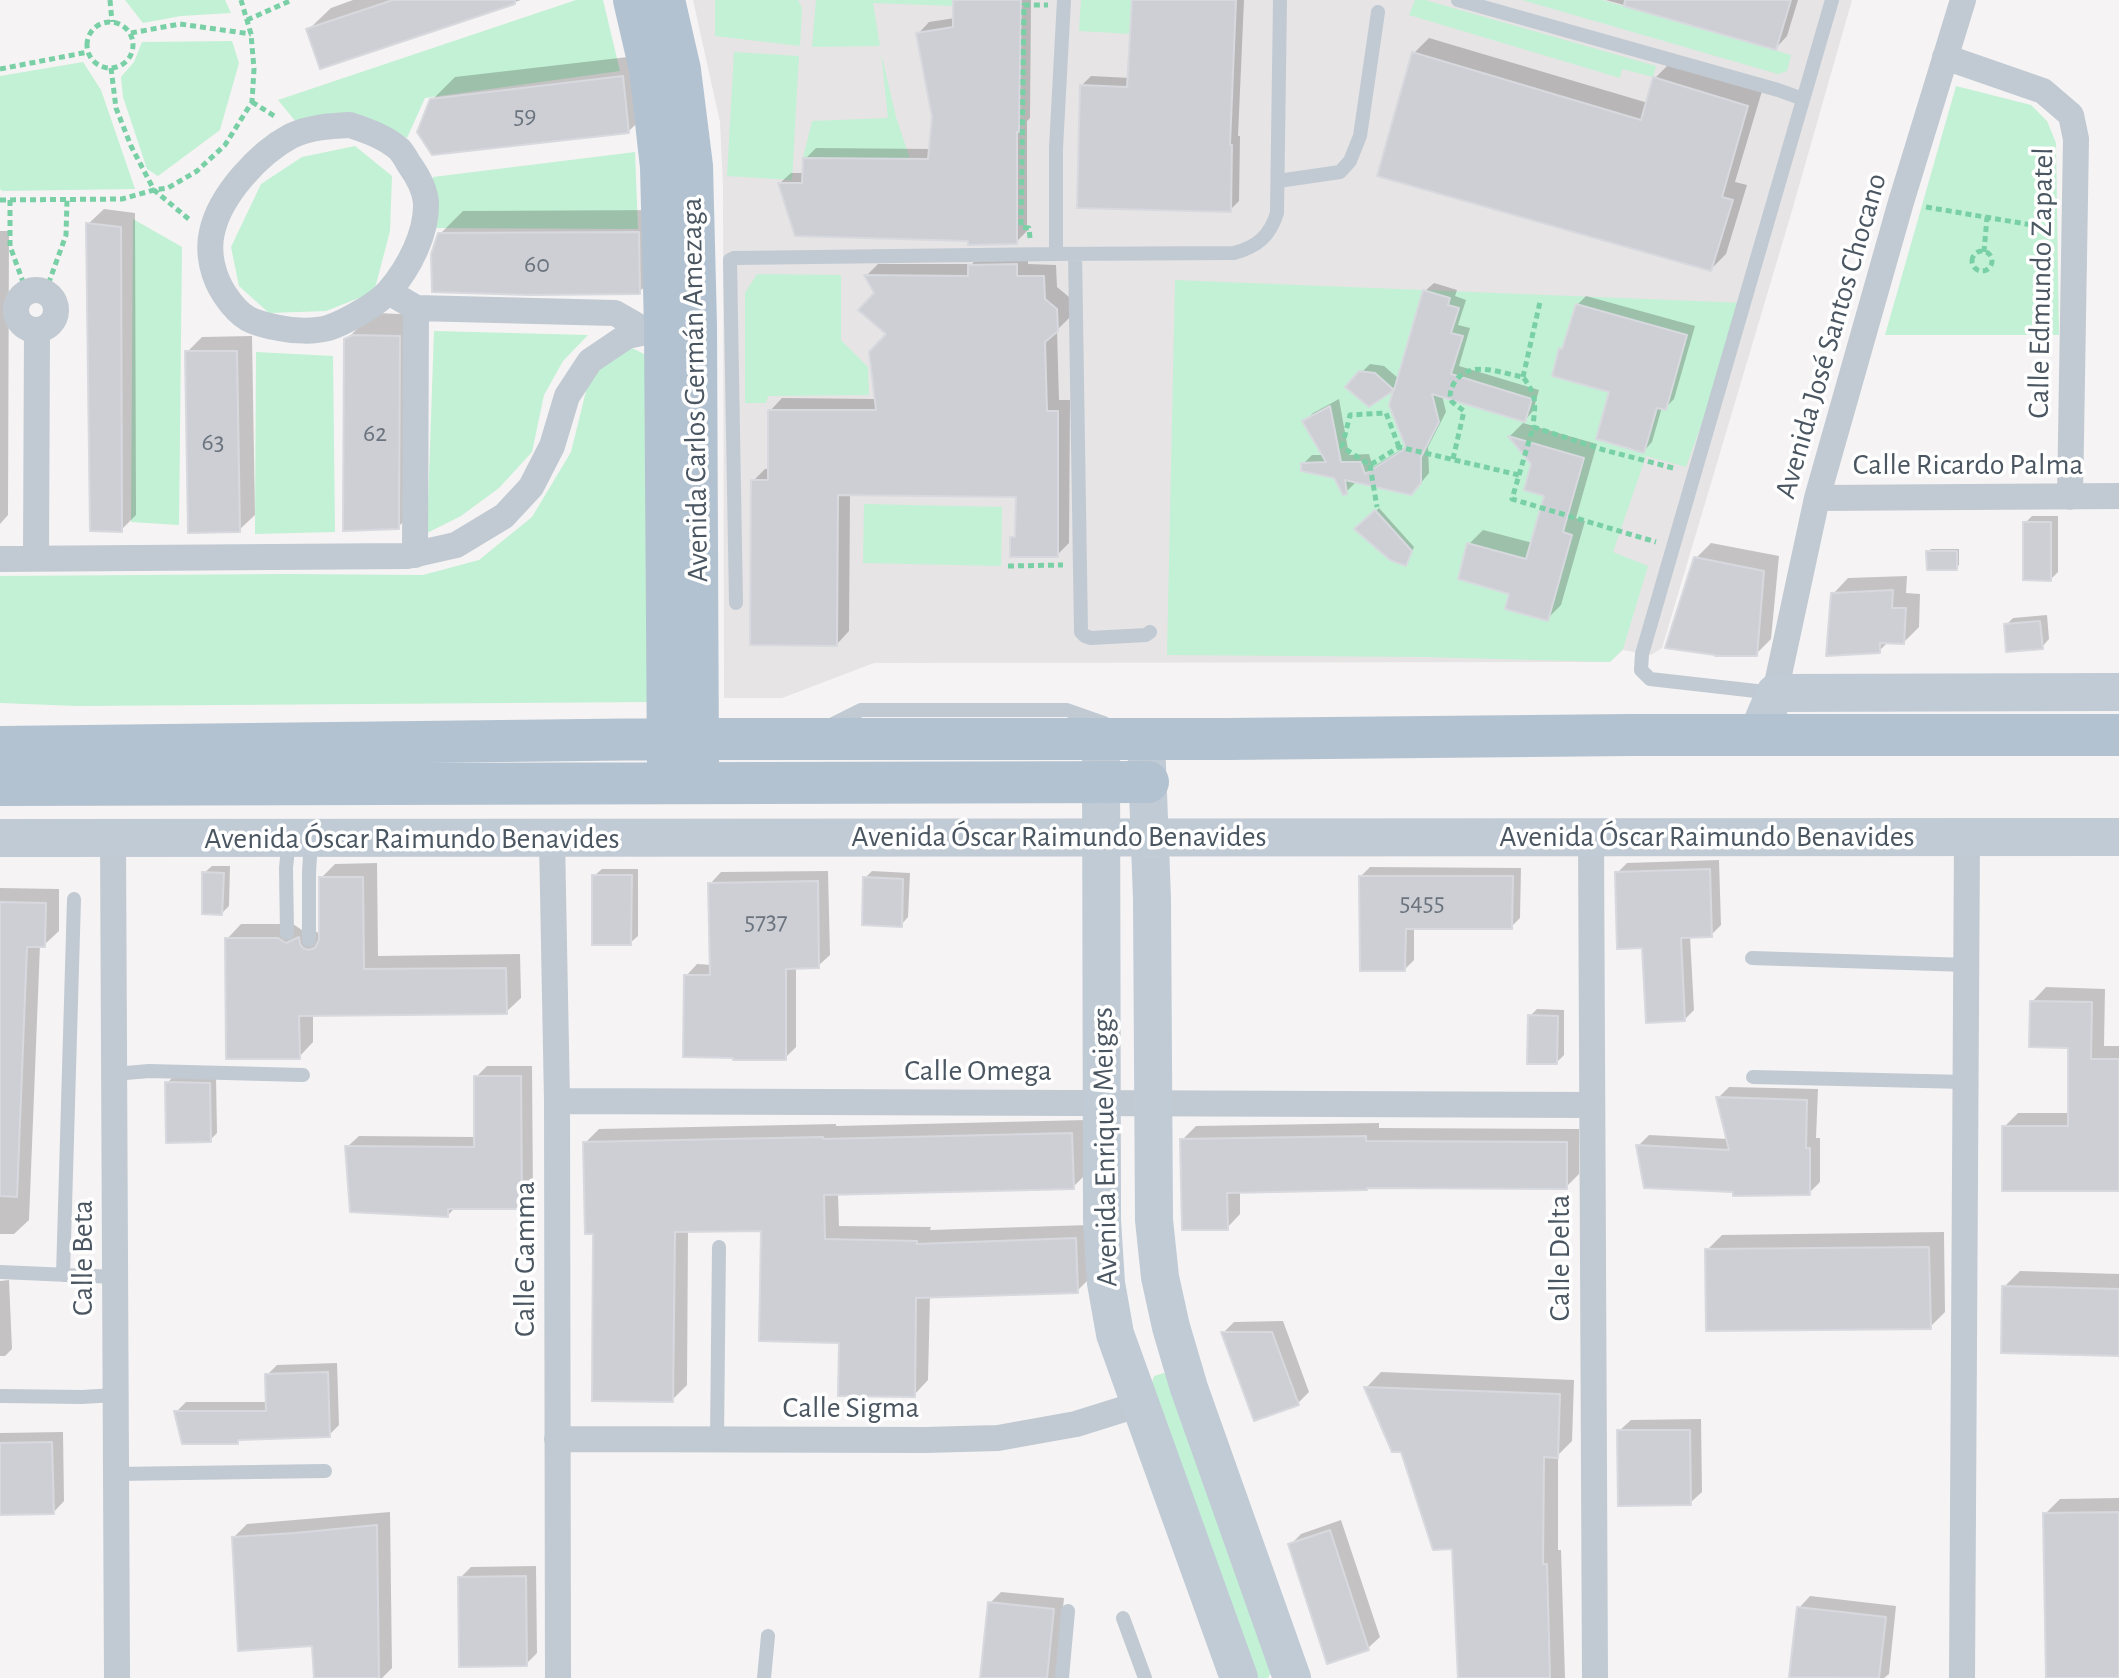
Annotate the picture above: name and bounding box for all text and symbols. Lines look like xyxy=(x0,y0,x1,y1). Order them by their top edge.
house number: 59 xyxy=(513,99,537,131)
street label: Calle Edmundo Zapatel xyxy=(2021,147,2061,419)
street label: Avenida José Santos Chocano xyxy=(1767,169,1895,503)
street label: Avenida Carlos Germán Amezaga xyxy=(674,197,716,583)
house number: 60 xyxy=(524,248,550,280)
house number: 62 xyxy=(363,417,387,449)
house number: 63 xyxy=(202,426,224,458)
street label: Calle Ricardo Palma xyxy=(1853,447,2083,483)
street label: Avenida Óscar Raimundo Benavides xyxy=(851,819,1267,855)
street label: Avenida Óscar Raimundo Benavides xyxy=(1499,819,1915,855)
street label: Avenida Óscar Raimundo Benavides xyxy=(204,821,620,857)
house number: 5455 xyxy=(1399,886,1445,918)
house number: 5737 xyxy=(744,905,788,937)
street label: Avenida Enrique Meiggs xyxy=(1085,1007,1125,1287)
street label: Calle Omega xyxy=(904,1053,1052,1089)
street label: Calle Gamma xyxy=(507,1181,543,1337)
street label: Calle Delta xyxy=(1542,1194,1578,1322)
street label: Calle Beta xyxy=(65,1200,101,1316)
street label: Calle Sigma xyxy=(783,1390,919,1426)

